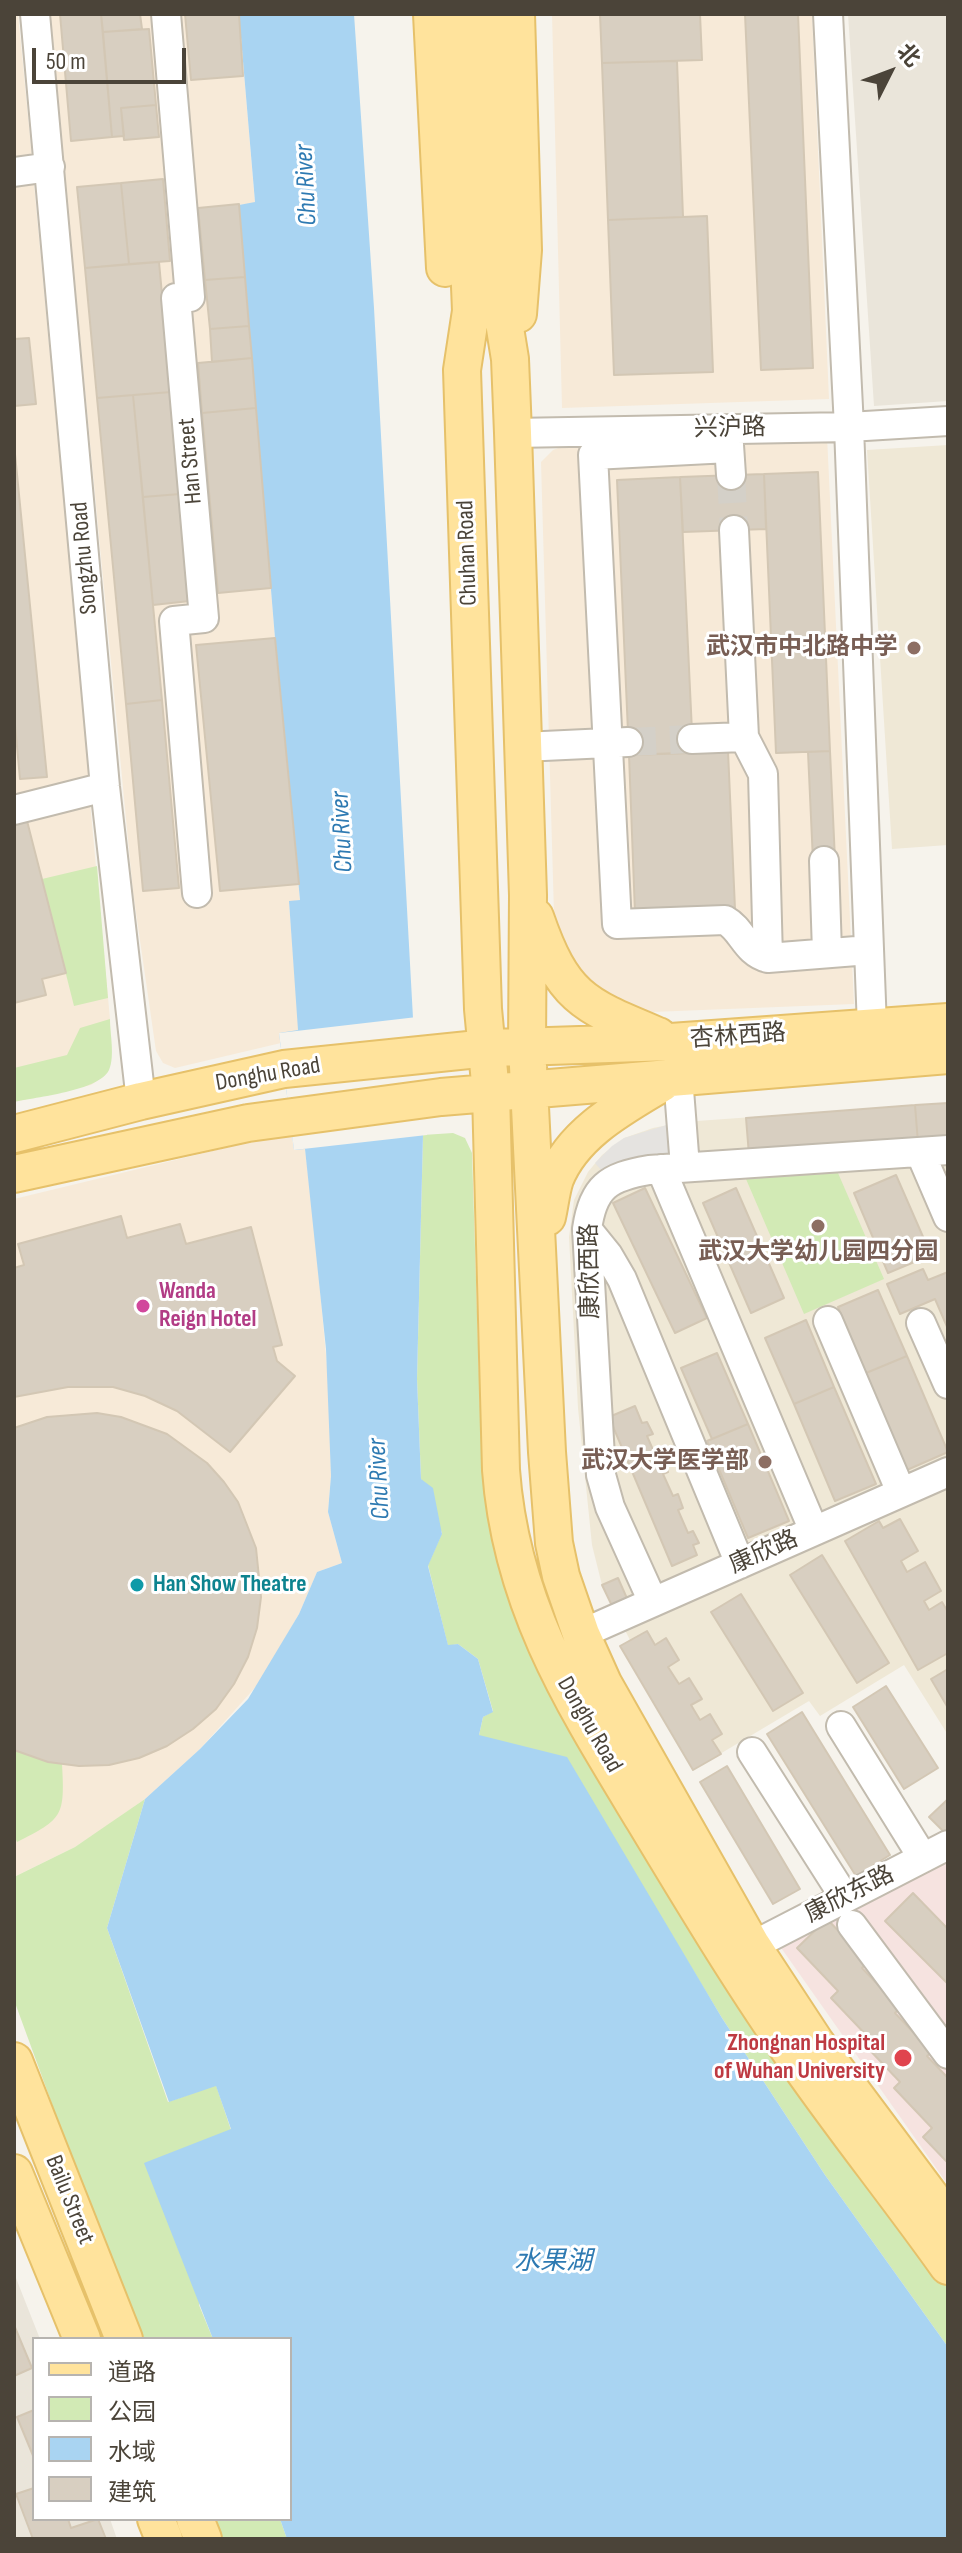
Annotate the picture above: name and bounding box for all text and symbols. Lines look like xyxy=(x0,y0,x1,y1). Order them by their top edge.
scale bar xyxy=(36,32,190,82)
north arrow xyxy=(850,32,930,112)
text: 北 xyxy=(891,38,926,73)
text: 50 m xyxy=(46,47,86,76)
water label: Chu River xyxy=(289,143,325,227)
street label: 兴沪路 xyxy=(694,414,766,444)
street label: Han Street xyxy=(173,417,209,505)
street label: Chuhan Road xyxy=(452,500,484,606)
street label: Songzhu Road xyxy=(66,501,104,615)
place label: 武汉市中北路中学 xyxy=(706,634,898,662)
marker: 武汉市中北路中学 xyxy=(905,639,923,657)
water label: Chu River xyxy=(325,790,361,874)
street label: 杏林西路 xyxy=(689,1019,787,1055)
street label: Donghu Road xyxy=(213,1052,323,1098)
marker: 武汉大学幼儿园四分园 xyxy=(809,1217,827,1235)
street label: 康欣西路 xyxy=(576,1223,606,1319)
place label: 武汉大学幼儿园四分园 xyxy=(698,1239,938,1267)
place label: Wanda Reign Hotel xyxy=(159,1278,256,1334)
marker: Wanda Reign Hotel xyxy=(134,1297,152,1315)
water label: Chu River xyxy=(362,1437,398,1521)
place label: 武汉大学医学部 xyxy=(581,1448,749,1476)
marker: 武汉大学医学部 xyxy=(756,1453,774,1471)
street label: 康欣路 xyxy=(725,1525,803,1581)
place label: Han Show Theatre xyxy=(153,1571,306,1599)
marker: Han Show Theatre xyxy=(128,1576,146,1594)
street label: Donghu Road xyxy=(550,1672,628,1778)
street label: 康欣东路 xyxy=(801,1860,899,1930)
place label: Zhongnan Hospital of Wuhan University xyxy=(714,2030,885,2086)
marker: Zhongnan Hospital of Wuhan University xyxy=(892,2047,914,2069)
street label: Bailu Street xyxy=(38,2151,100,2249)
water label: 水果湖 xyxy=(514,2246,592,2278)
legend xyxy=(32,2337,292,2521)
text: 道路 xyxy=(108,2358,156,2387)
text: 公园 xyxy=(108,2398,156,2427)
text: 水域 xyxy=(108,2438,156,2467)
text: 建筑 xyxy=(108,2478,156,2507)

